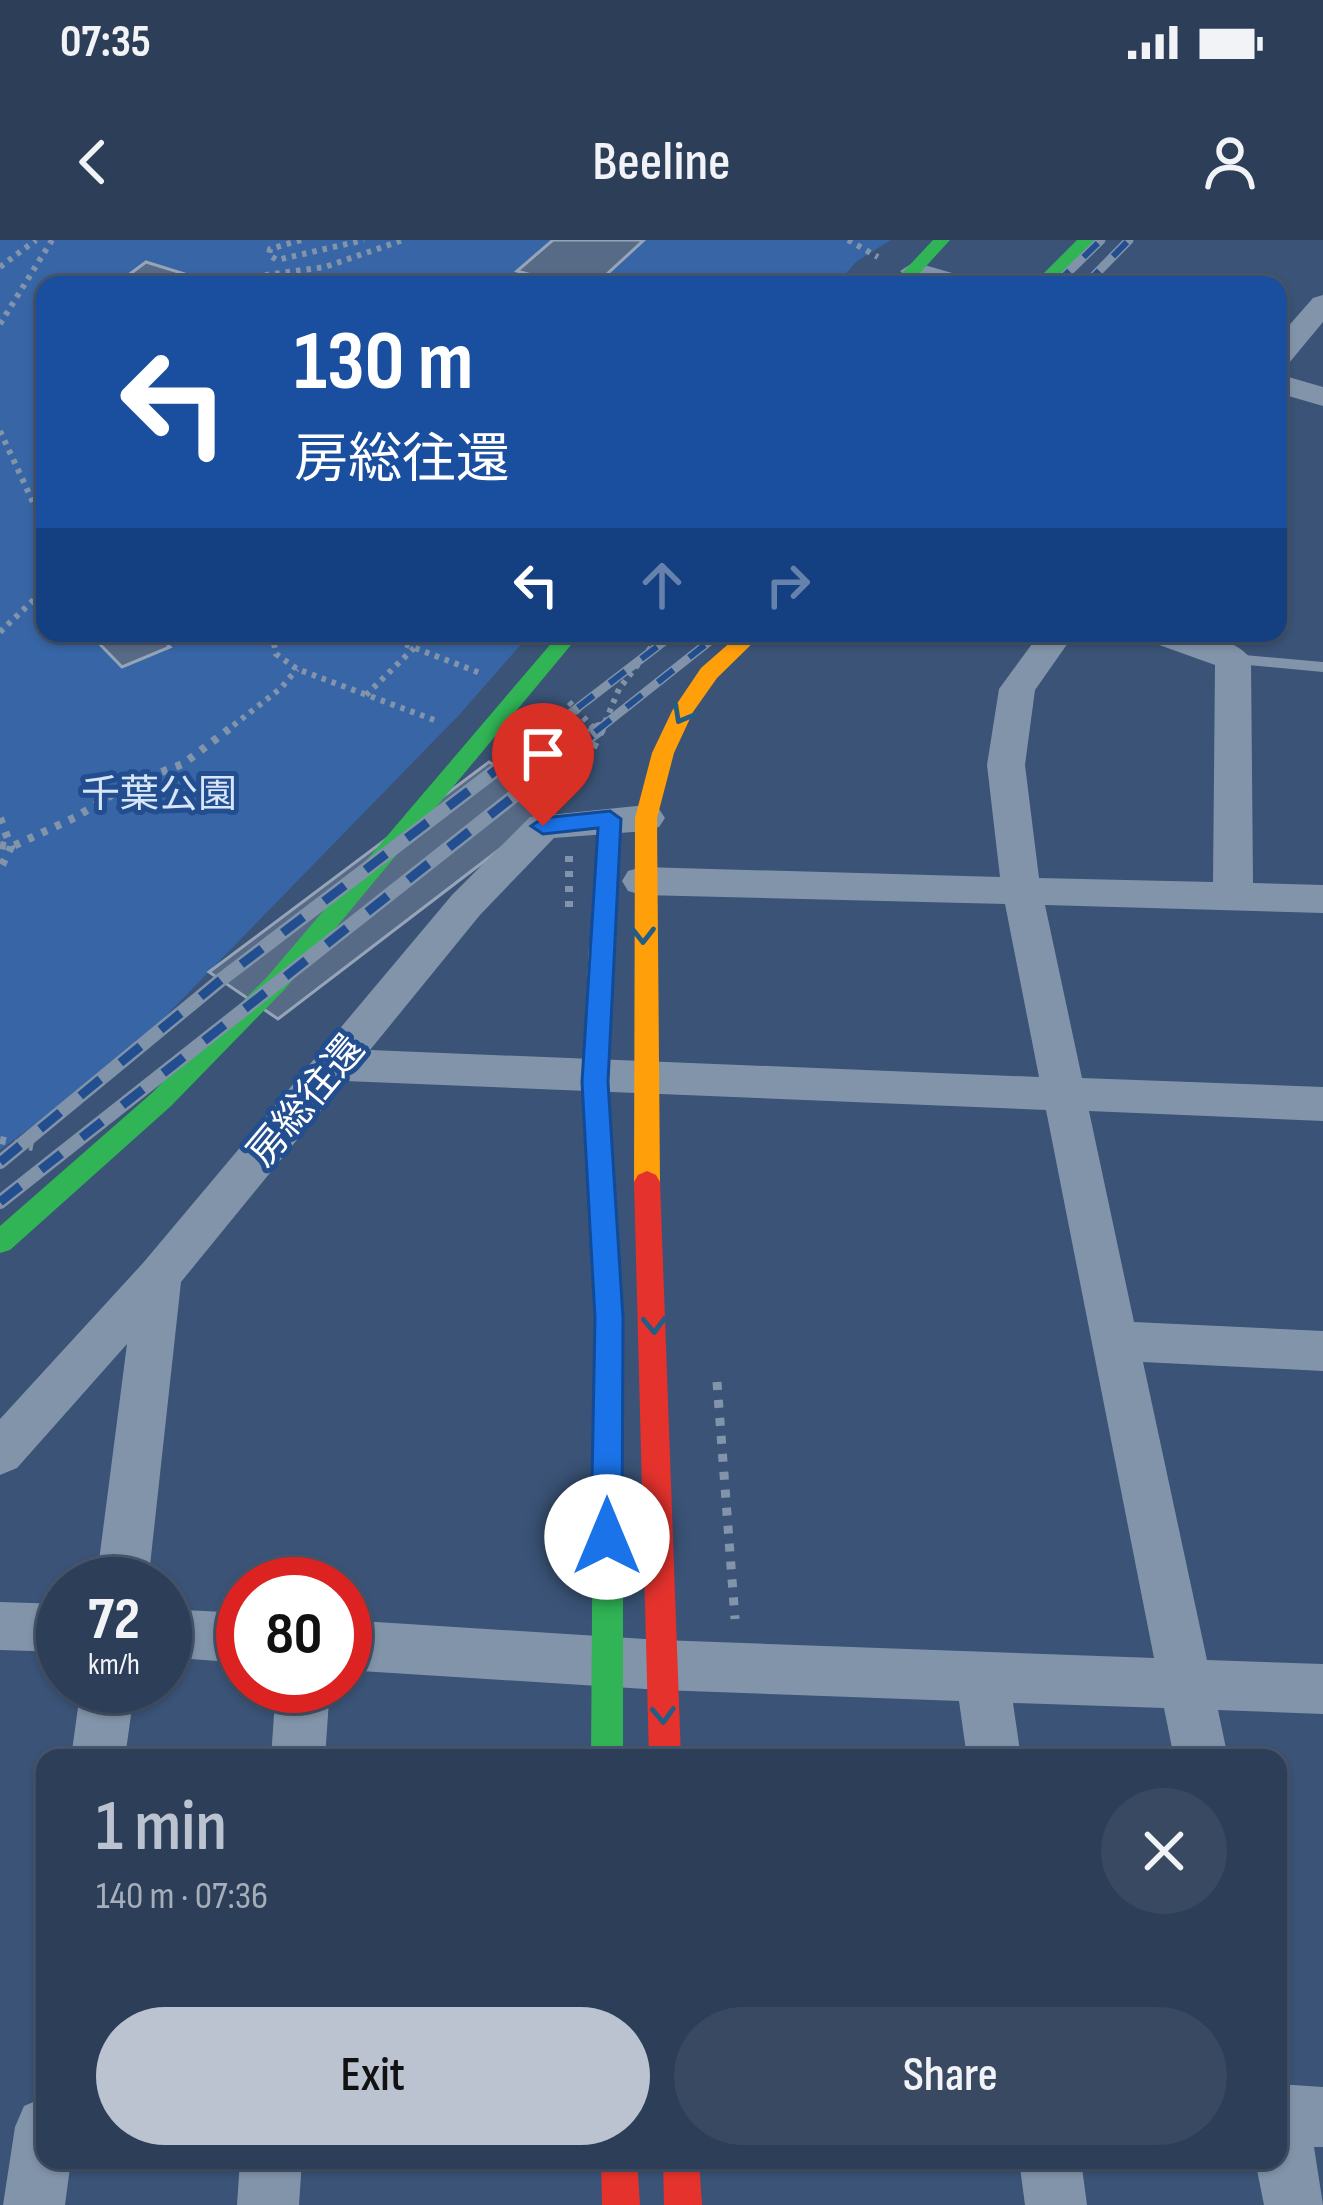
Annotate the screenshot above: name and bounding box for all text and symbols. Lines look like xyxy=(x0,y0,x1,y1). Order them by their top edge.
text: 07:35 xyxy=(60,15,151,70)
icon: back xyxy=(60,129,126,195)
icon: person xyxy=(1197,129,1263,195)
text: Beeline xyxy=(592,130,731,195)
text: 130 m xyxy=(294,312,473,413)
icon: left xyxy=(96,324,252,480)
text: 房総往還 xyxy=(294,428,510,493)
icon: left xyxy=(503,552,569,618)
icon: ahead xyxy=(629,552,695,618)
icon: right xyxy=(755,552,821,618)
pin xyxy=(492,703,594,826)
one-way arrow xyxy=(673,703,696,724)
icon: arrive xyxy=(510,721,576,787)
park label: 千葉公園 xyxy=(81,772,237,819)
one-way arrow xyxy=(630,927,656,945)
street label: 房総往還 xyxy=(239,1027,375,1176)
one-way arrow xyxy=(641,1316,667,1335)
position arrow xyxy=(544,1474,670,1600)
speed limit sign: 80 xyxy=(216,1557,372,1713)
text: 72 xyxy=(88,1584,140,1656)
text: km/h xyxy=(88,1647,140,1683)
one-way arrow xyxy=(650,1706,676,1725)
text: 1 min xyxy=(96,1784,227,1871)
button: close xyxy=(1101,1788,1227,1914)
text: 140 m · 07:36 xyxy=(96,1873,268,1920)
button: Exit xyxy=(96,2007,650,2145)
button: Share xyxy=(674,2007,1227,2145)

